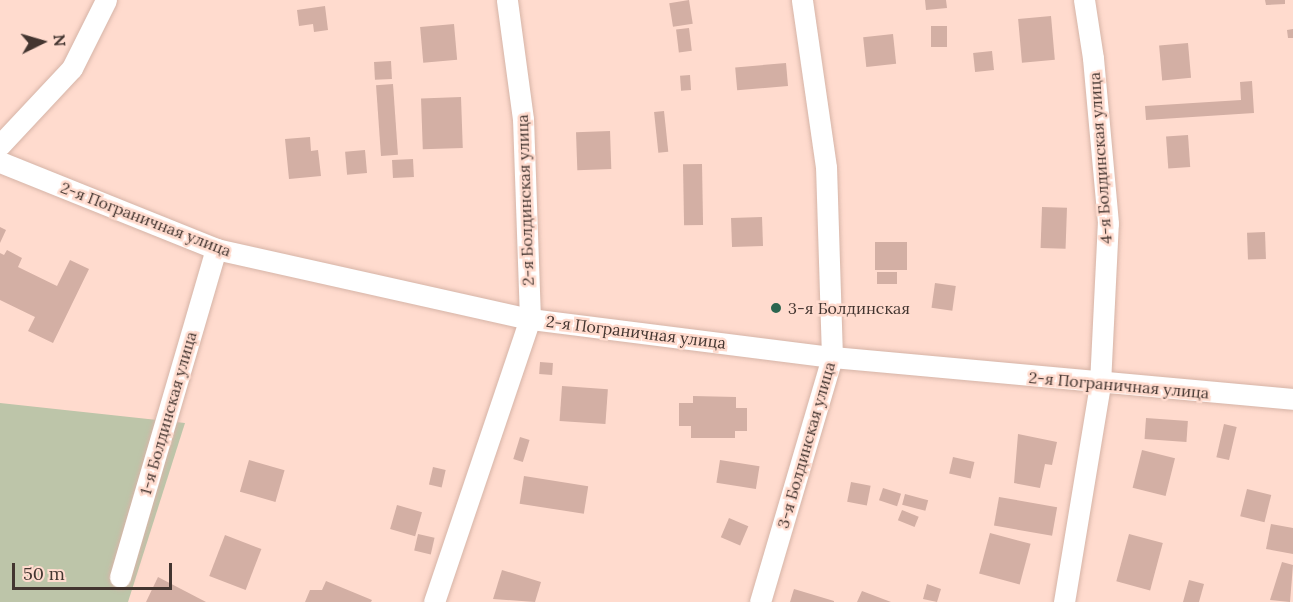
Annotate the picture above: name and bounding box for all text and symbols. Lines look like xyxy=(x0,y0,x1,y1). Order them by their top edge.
north arrow xyxy=(12,12,72,72)
text: N xyxy=(49,33,70,47)
street label: 4-я Болдинская улица xyxy=(1084,72,1116,244)
street label: 2-я Болдинская улица xyxy=(512,114,538,286)
street label: 2-я Пограничная улица xyxy=(58,178,234,260)
place label: 3-я Болдинская xyxy=(788,298,910,318)
marker: 3-я Болдинская xyxy=(769,301,783,315)
street label: 2-я Пограничная улица xyxy=(545,311,727,353)
street label: 1-я Болдинская улица xyxy=(135,329,201,497)
street label: 3-я Болдинская улица xyxy=(773,360,839,530)
street label: 2-я Пограничная улица xyxy=(1028,368,1210,402)
scale bar xyxy=(15,551,176,589)
text: 50 m xyxy=(23,562,65,585)

